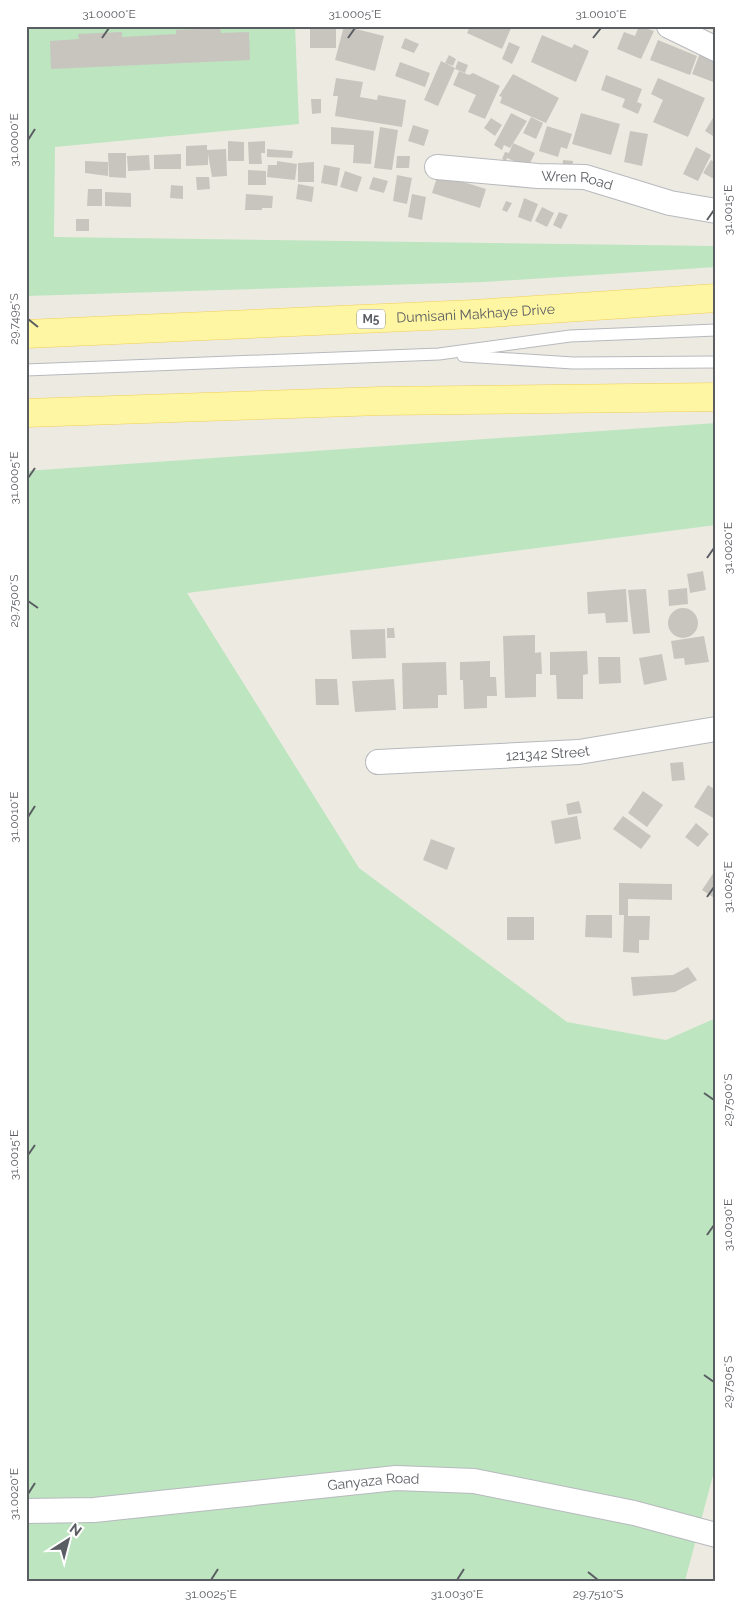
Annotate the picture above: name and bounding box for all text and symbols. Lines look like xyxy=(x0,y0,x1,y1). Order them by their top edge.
text: 31.0000°E xyxy=(82,7,136,21)
text: 31.0005°E xyxy=(329,7,381,21)
text: 31.0010°E xyxy=(575,7,627,21)
text: 31.0000°E xyxy=(7,113,21,167)
street label: Wren Road xyxy=(541,168,615,193)
text: 31.0015°E xyxy=(721,185,735,235)
text: 29.7495°S xyxy=(7,293,21,345)
street label: Dumisani Makhaye Drive xyxy=(396,301,555,325)
road number: M5 xyxy=(357,310,385,328)
text: 31.0005°E xyxy=(7,452,21,504)
text: 31.0020°E xyxy=(721,522,735,574)
text: 29.7500°S xyxy=(7,575,21,627)
street label: 121342 Street xyxy=(505,742,591,764)
text: 31.0010°E xyxy=(7,791,21,843)
text: 31.0025°E xyxy=(721,861,735,913)
text: 29.7500°S xyxy=(721,1074,735,1126)
text: 31.0015°E xyxy=(7,1130,21,1180)
text: 31.0030°E xyxy=(721,1199,735,1251)
text: 29.7505°S xyxy=(721,1356,735,1408)
text: 31.0020°E xyxy=(7,1468,21,1520)
street label: Ganyaza Road xyxy=(327,1470,420,1493)
north arrow xyxy=(42,1514,92,1564)
text: N xyxy=(67,1520,85,1539)
text: 31.0025°E xyxy=(185,1587,237,1601)
text: 31.0030°E xyxy=(431,1587,483,1601)
text: 29.7510°S xyxy=(573,1587,623,1601)

